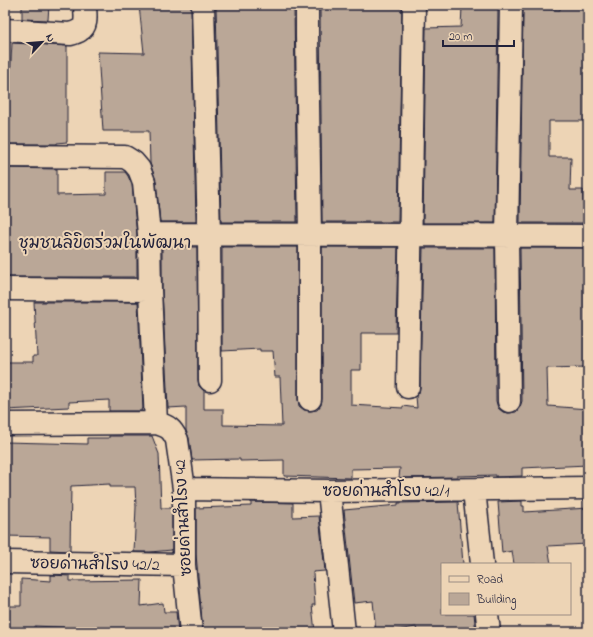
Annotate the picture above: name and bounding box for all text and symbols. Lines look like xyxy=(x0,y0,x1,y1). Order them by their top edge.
north arrow xyxy=(22,22,62,62)
scale bar xyxy=(443,22,514,48)
text: 20 m xyxy=(449,28,472,46)
text: N xyxy=(41,31,59,45)
district label: ชุมชนลิขิตร่วมในพัฒนา xyxy=(19,231,191,256)
street label: ซอยด่านสำโรง 42 xyxy=(168,459,199,577)
street label: ซอยด่านสำโรง 42/1 xyxy=(323,479,449,504)
street label: ซอยด่านสำโรง 42/2 xyxy=(30,551,160,578)
legend xyxy=(441,563,571,615)
text: Road xyxy=(477,571,503,589)
text: Building xyxy=(476,591,516,610)

